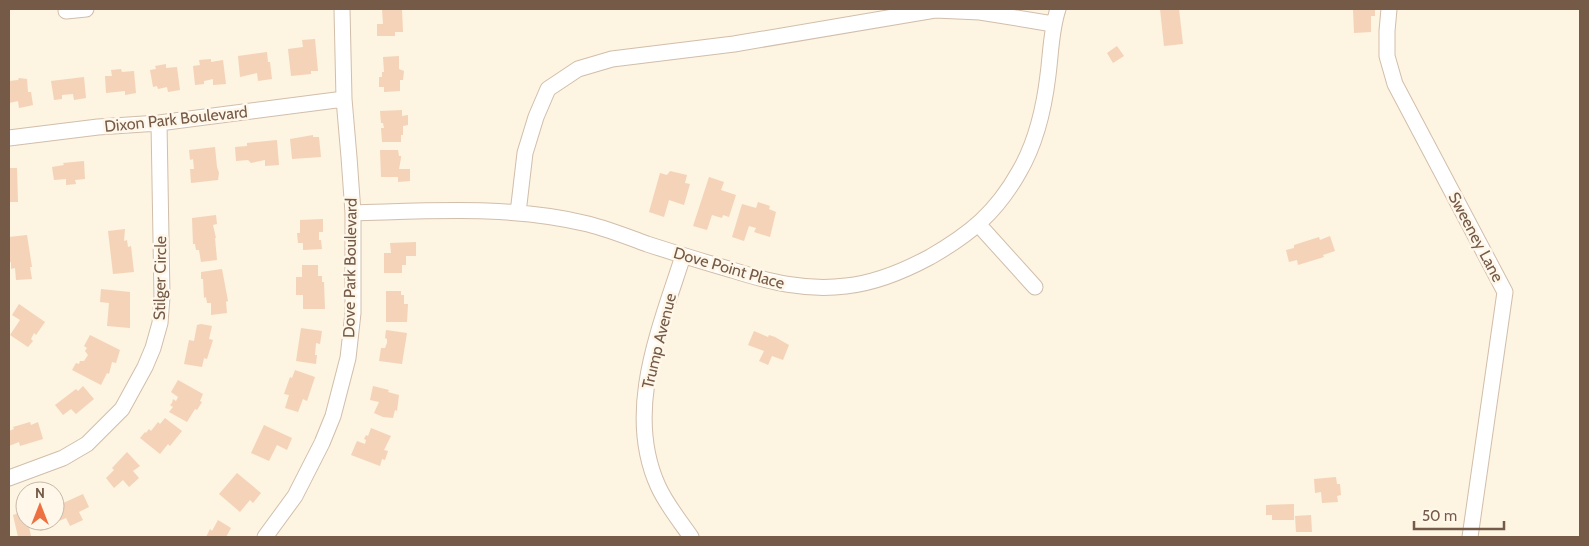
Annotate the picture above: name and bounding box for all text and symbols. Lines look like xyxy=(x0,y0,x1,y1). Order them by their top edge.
street label: Dixon Park Boulevard xyxy=(104,102,248,136)
street label: Sweeney Lane xyxy=(1444,189,1508,285)
street label: Dove Park Boulevard xyxy=(339,198,361,338)
street label: Stilger Circle xyxy=(150,236,170,320)
street label: Dove Point Place xyxy=(671,243,787,293)
street label: Trump Avenue xyxy=(638,291,680,391)
north arrow xyxy=(15,481,65,531)
text: N xyxy=(35,484,45,502)
scale bar xyxy=(1414,498,1504,530)
text: 50 m xyxy=(1422,507,1457,525)

